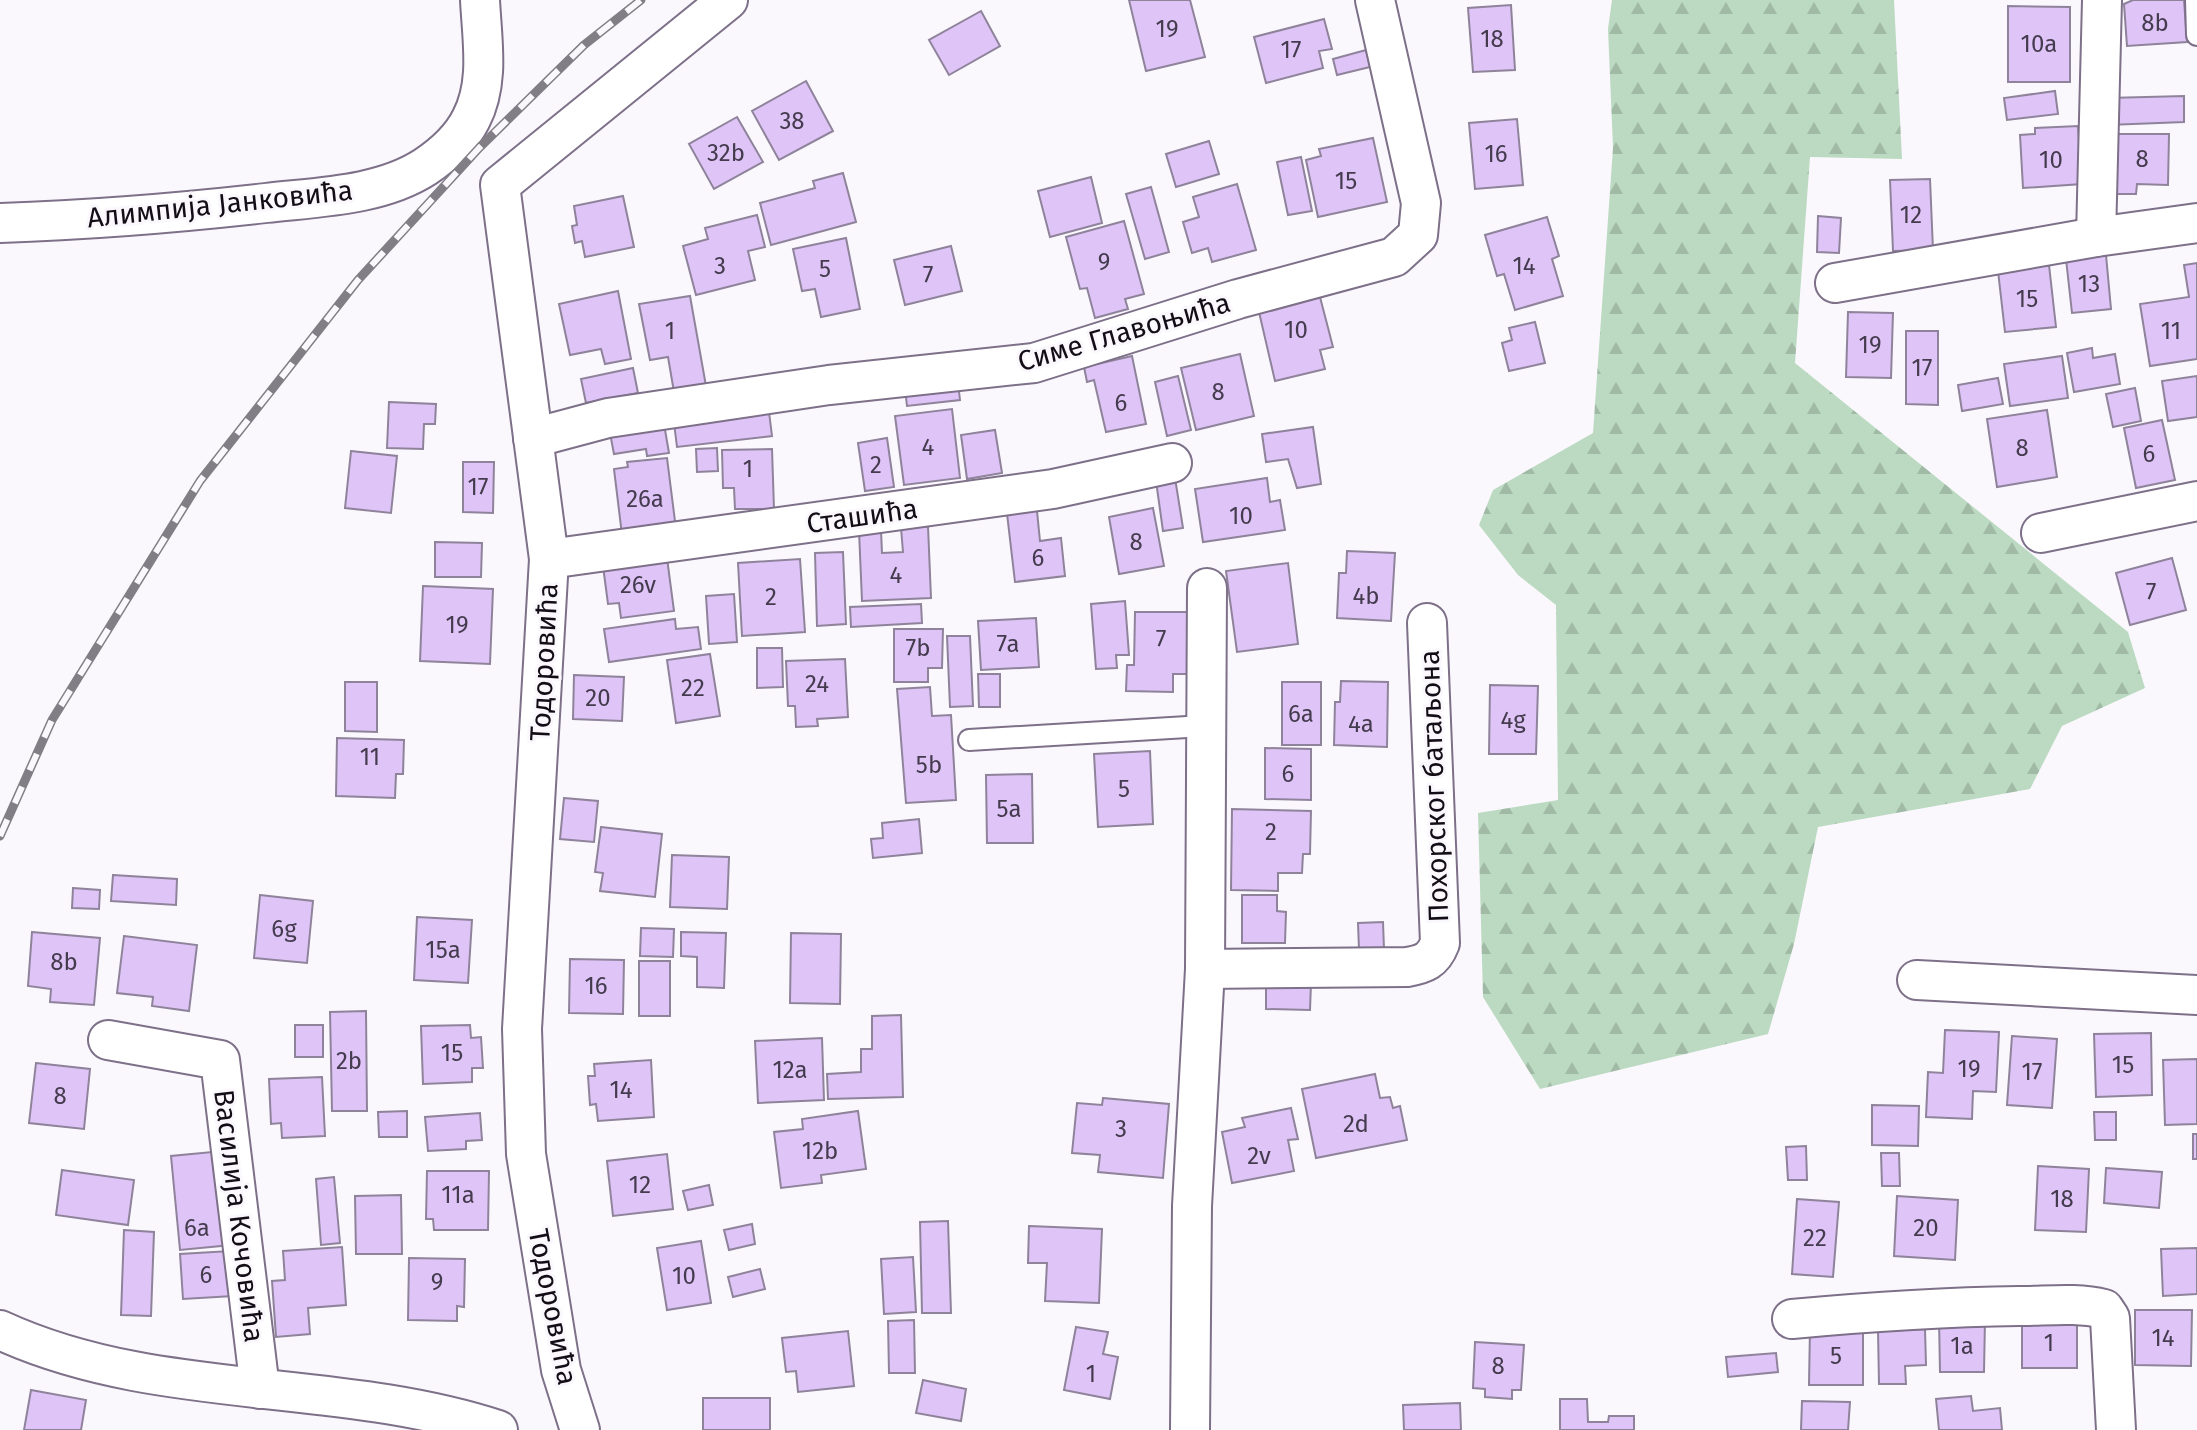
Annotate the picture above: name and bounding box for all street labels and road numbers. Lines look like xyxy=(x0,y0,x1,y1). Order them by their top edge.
street label: Алимпија Јанковића xyxy=(86,174,354,234)
street label: Симе Главоњића xyxy=(1014,286,1234,378)
street label: Сташића xyxy=(804,492,920,540)
street label: Тодоровића xyxy=(523,582,565,742)
street label: Похорског батаљона xyxy=(1413,649,1455,923)
street label: Василија Кочовића xyxy=(207,1088,271,1344)
street label: Тодоровића xyxy=(522,1226,584,1388)

